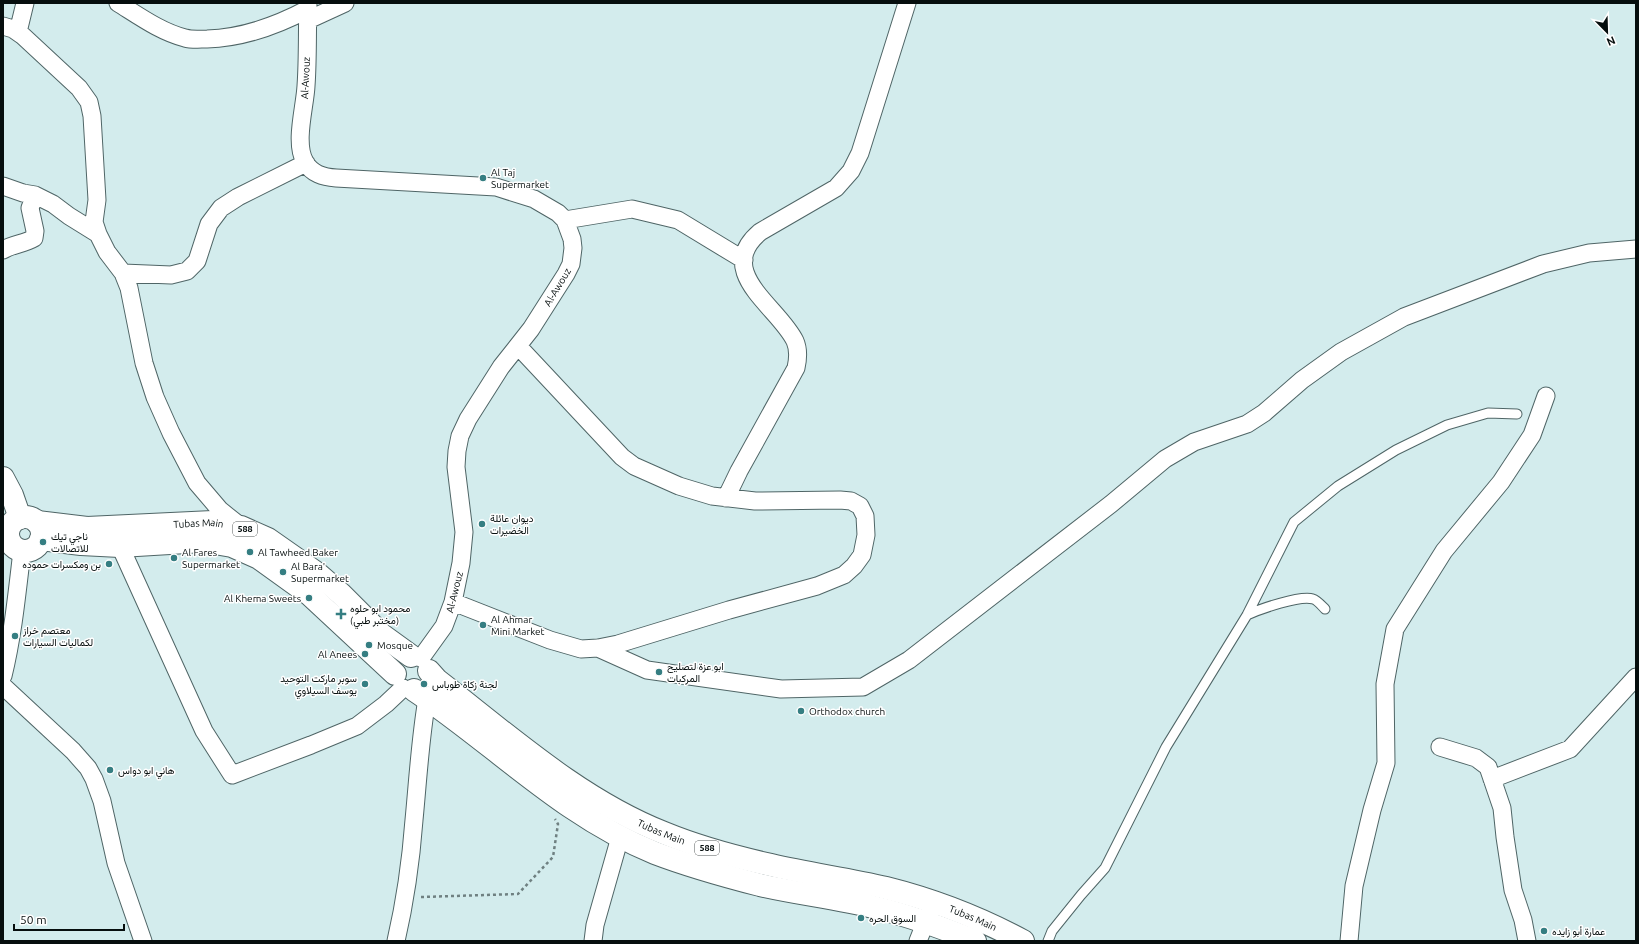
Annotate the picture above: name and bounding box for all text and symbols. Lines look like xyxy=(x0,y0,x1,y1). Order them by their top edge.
north arrow xyxy=(1587,12,1627,52)
text: N xyxy=(1605,34,1617,48)
street label: Al-Awouz xyxy=(299,56,312,99)
place label: Al Taj Supermarket xyxy=(491,167,549,190)
marker: Al Taj Supermarket xyxy=(478,173,488,183)
street label: Al-Awouz xyxy=(542,266,573,308)
place label: ديوان عائلة الخضيرات xyxy=(490,513,534,537)
street label: Tubas Main xyxy=(173,517,225,530)
marker: ديوان عائلة الخضيرات xyxy=(477,519,487,529)
road number: 588 xyxy=(233,522,257,536)
place label: ناجي تيك للاتصالات xyxy=(51,531,89,554)
marker: ناجي تيك للاتصالات xyxy=(38,537,48,547)
place label: Al Fares Supermarket xyxy=(182,547,240,570)
marker: Al Tawheed Baker xyxy=(245,547,255,557)
place label: Al Tawheed Baker xyxy=(258,547,338,558)
marker: Al Fares Supermarket xyxy=(169,553,179,563)
place label: بن ومكسرات حموده xyxy=(22,559,101,571)
marker: بن ومكسرات حموده xyxy=(104,559,114,569)
place label: Al Bara' Supermarket xyxy=(291,561,349,584)
marker: Al Bara' Supermarket xyxy=(278,567,288,577)
street label: Al-Awouz xyxy=(444,570,465,614)
place label: Al Khema Sweets xyxy=(224,593,301,604)
marker: Al Khema Sweets xyxy=(304,593,314,603)
place label: محمود ابو حلوه (مختبر طبي) xyxy=(350,603,410,629)
marker: محمود ابو حلوه (مختبر طبي) xyxy=(335,608,347,620)
place label: Al Ahmar Mini Market xyxy=(491,614,545,637)
marker: Al Ahmar Mini Market xyxy=(478,620,488,630)
place label: معتصم خراز لكماليات السيارات xyxy=(22,625,93,649)
marker: معتصم خراز لكماليات السيارات xyxy=(10,631,20,641)
marker: Mosque xyxy=(364,640,374,650)
place label: Mosque xyxy=(377,640,413,651)
place label: Al Anees xyxy=(318,649,357,660)
marker: Al Anees xyxy=(360,649,370,659)
place label: ابو عزة لتصليح المركبات xyxy=(667,661,724,685)
marker: ابو عزة لتصليح المركبات xyxy=(654,667,664,677)
place label: سوبر ماركت التوحيد يوسف السيلاوي xyxy=(280,673,357,699)
marker: سوبر ماركت التوحيد يوسف السيلاوي xyxy=(360,679,370,689)
marker: لجنة زكاة طوباس xyxy=(419,679,429,689)
place label: لجنة زكاة طوباس xyxy=(432,679,498,691)
marker: Orthodox church xyxy=(796,706,806,716)
place label: Orthodox church xyxy=(809,706,885,717)
marker: هاني ابو دواس xyxy=(105,765,115,775)
place label: هاني ابو دواس xyxy=(118,765,175,779)
street label: Tubas Main xyxy=(636,817,687,847)
road number: 588 xyxy=(695,841,719,855)
street label: Tubas Main xyxy=(948,903,998,933)
scale bar xyxy=(14,906,124,932)
text: 50 m xyxy=(20,913,47,926)
marker: السوق الحره xyxy=(856,913,866,923)
place label: السوق الحره xyxy=(869,913,916,925)
marker: عمارة أبو زايده xyxy=(1539,926,1549,936)
place label: عمارة أبو زايده xyxy=(1552,926,1605,938)

